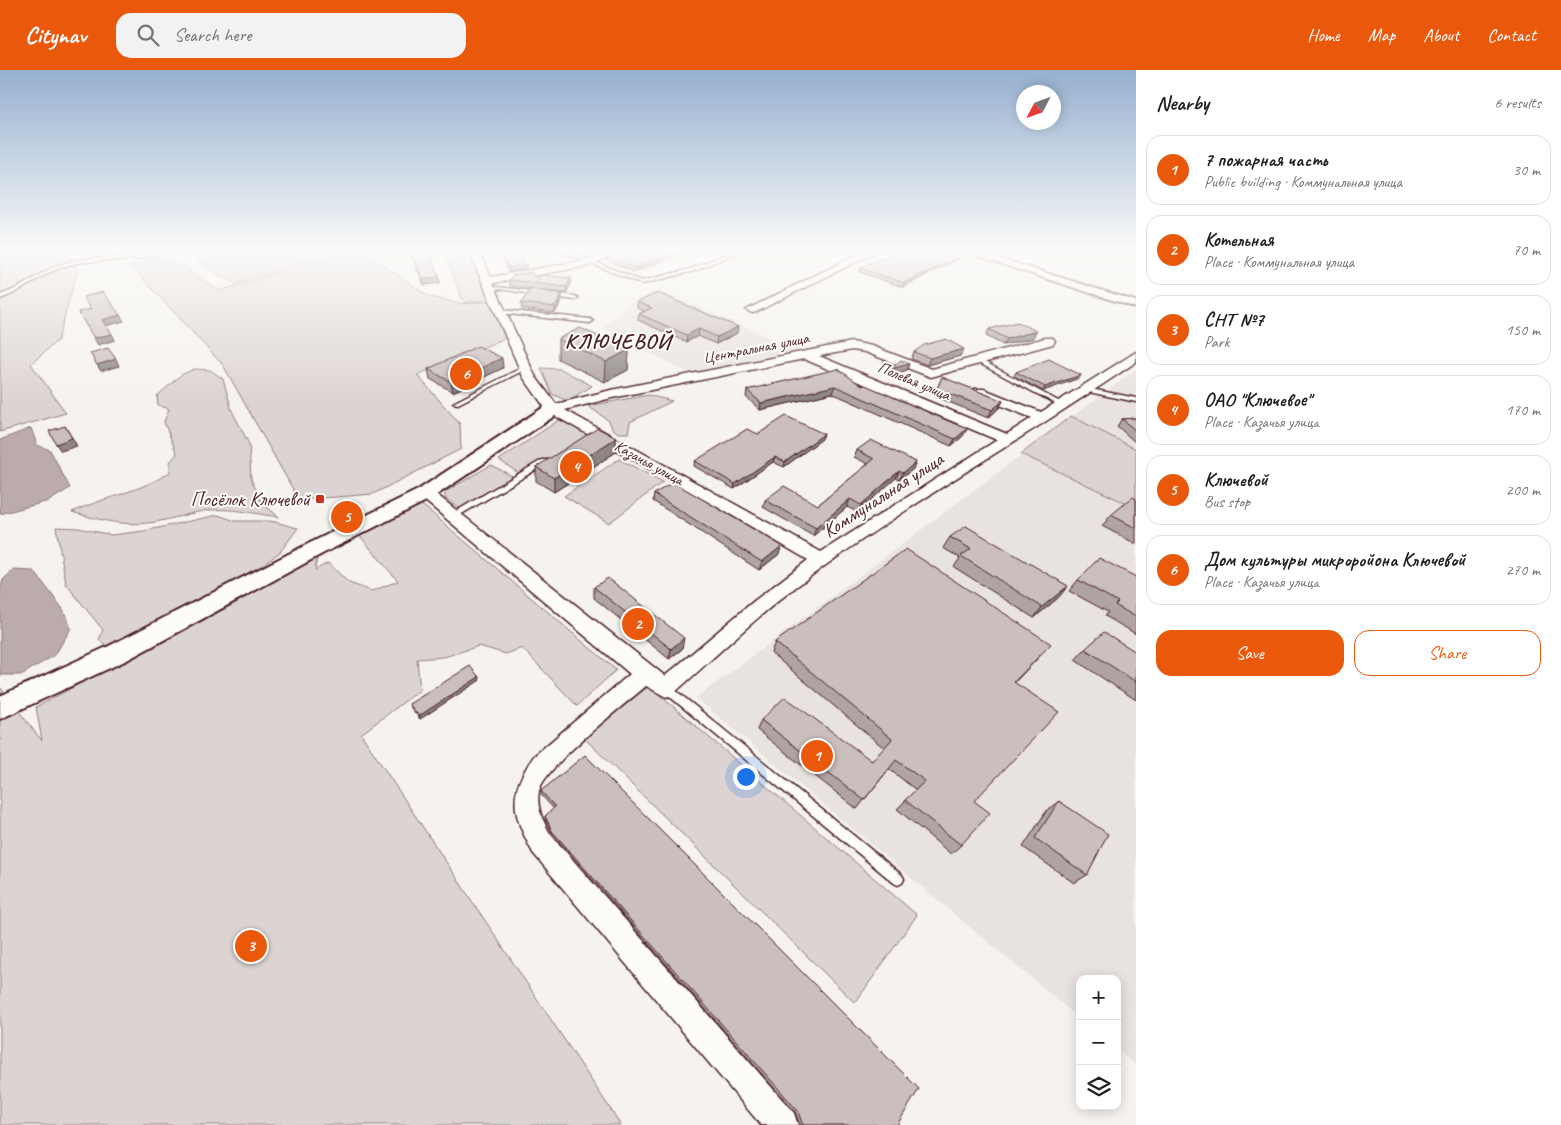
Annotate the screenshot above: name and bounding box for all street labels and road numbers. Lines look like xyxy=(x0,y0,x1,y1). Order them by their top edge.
street label: Центральная улица xyxy=(701,328,812,368)
street label: Полевая улица xyxy=(875,357,954,406)
street label: Казачья улица xyxy=(611,436,688,491)
street label: Коммунальная улица xyxy=(818,446,950,543)

